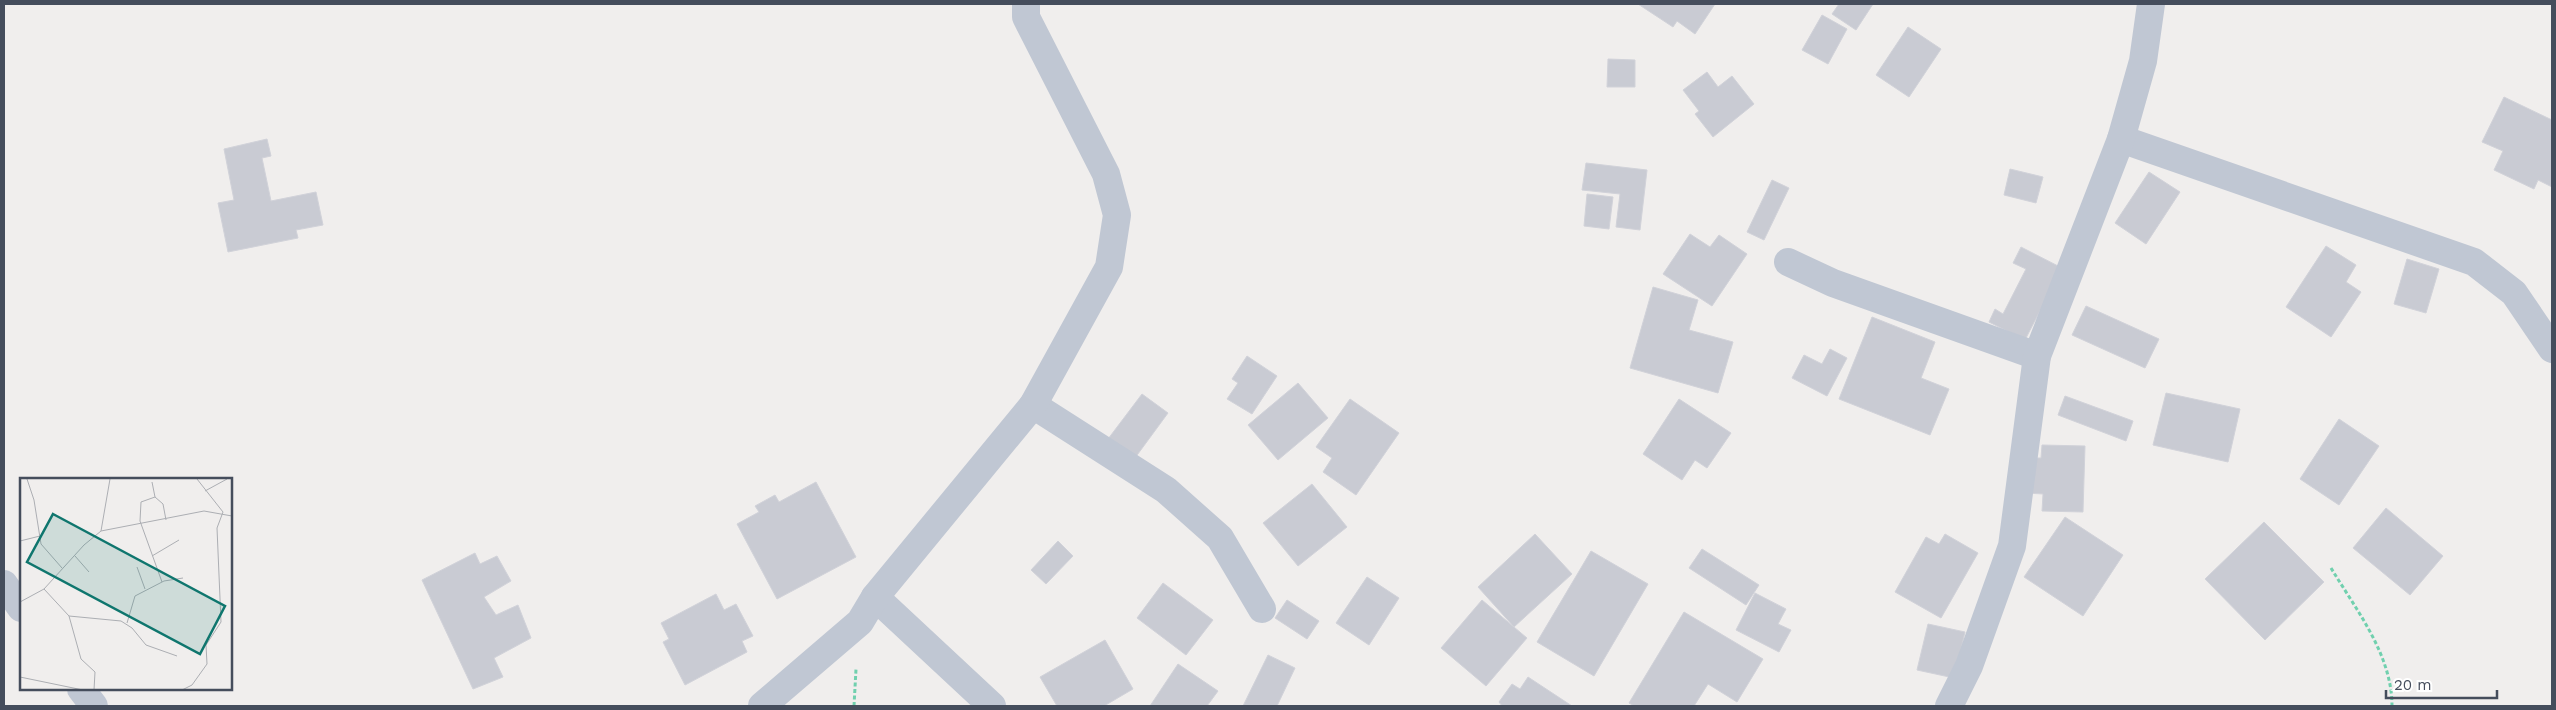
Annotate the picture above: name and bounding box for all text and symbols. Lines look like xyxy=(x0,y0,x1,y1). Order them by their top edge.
inset map xyxy=(20,478,232,690)
scale bar xyxy=(2386,668,2497,700)
text: 20 m xyxy=(2394,676,2432,694)

